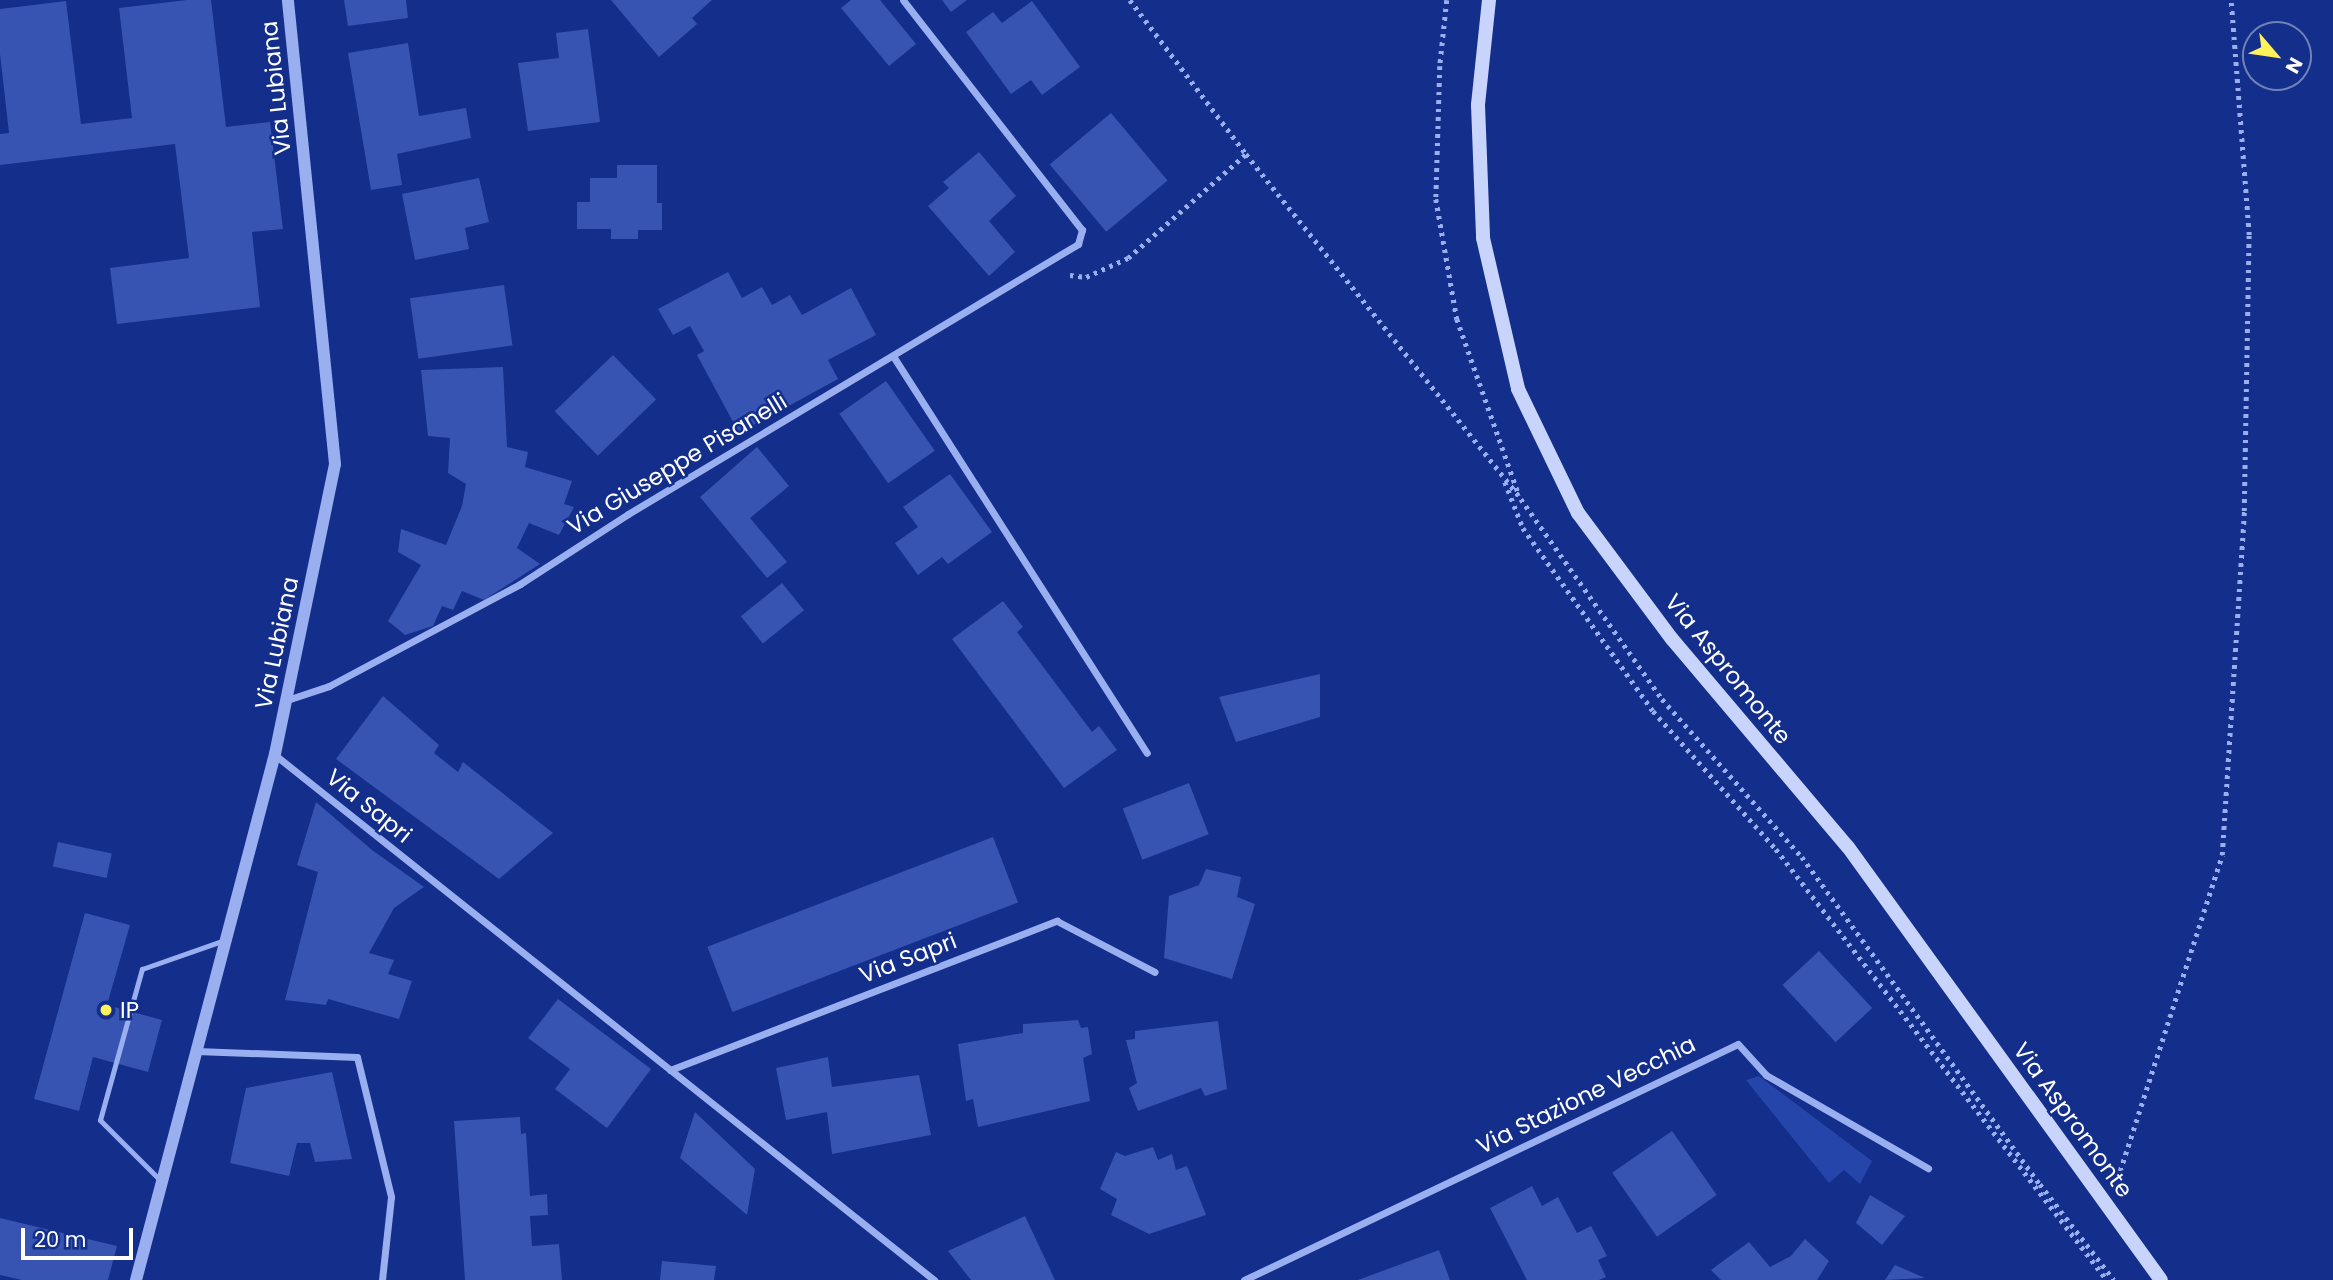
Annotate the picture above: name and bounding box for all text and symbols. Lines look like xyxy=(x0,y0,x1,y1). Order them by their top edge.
street label: Via Lubiana xyxy=(255,20,297,156)
north arrow xyxy=(2242,21,2312,91)
text: N xyxy=(2279,53,2309,78)
street label: Via Giuseppe Pisanelli xyxy=(562,387,792,541)
street label: Via Lubiana xyxy=(250,574,304,712)
street label: Via Aspromonte xyxy=(1659,588,1797,750)
street label: Via Sapri xyxy=(321,763,417,849)
street label: Via Sapri xyxy=(856,927,960,989)
place label: IP xyxy=(120,996,139,1024)
marker: IP xyxy=(98,1002,114,1018)
street label: Via Stazione Vecchia xyxy=(1472,1030,1700,1160)
street label: Via Aspromonte xyxy=(2007,1037,2139,1203)
scale bar xyxy=(24,1214,136,1258)
text: 20 m xyxy=(34,1225,87,1254)

